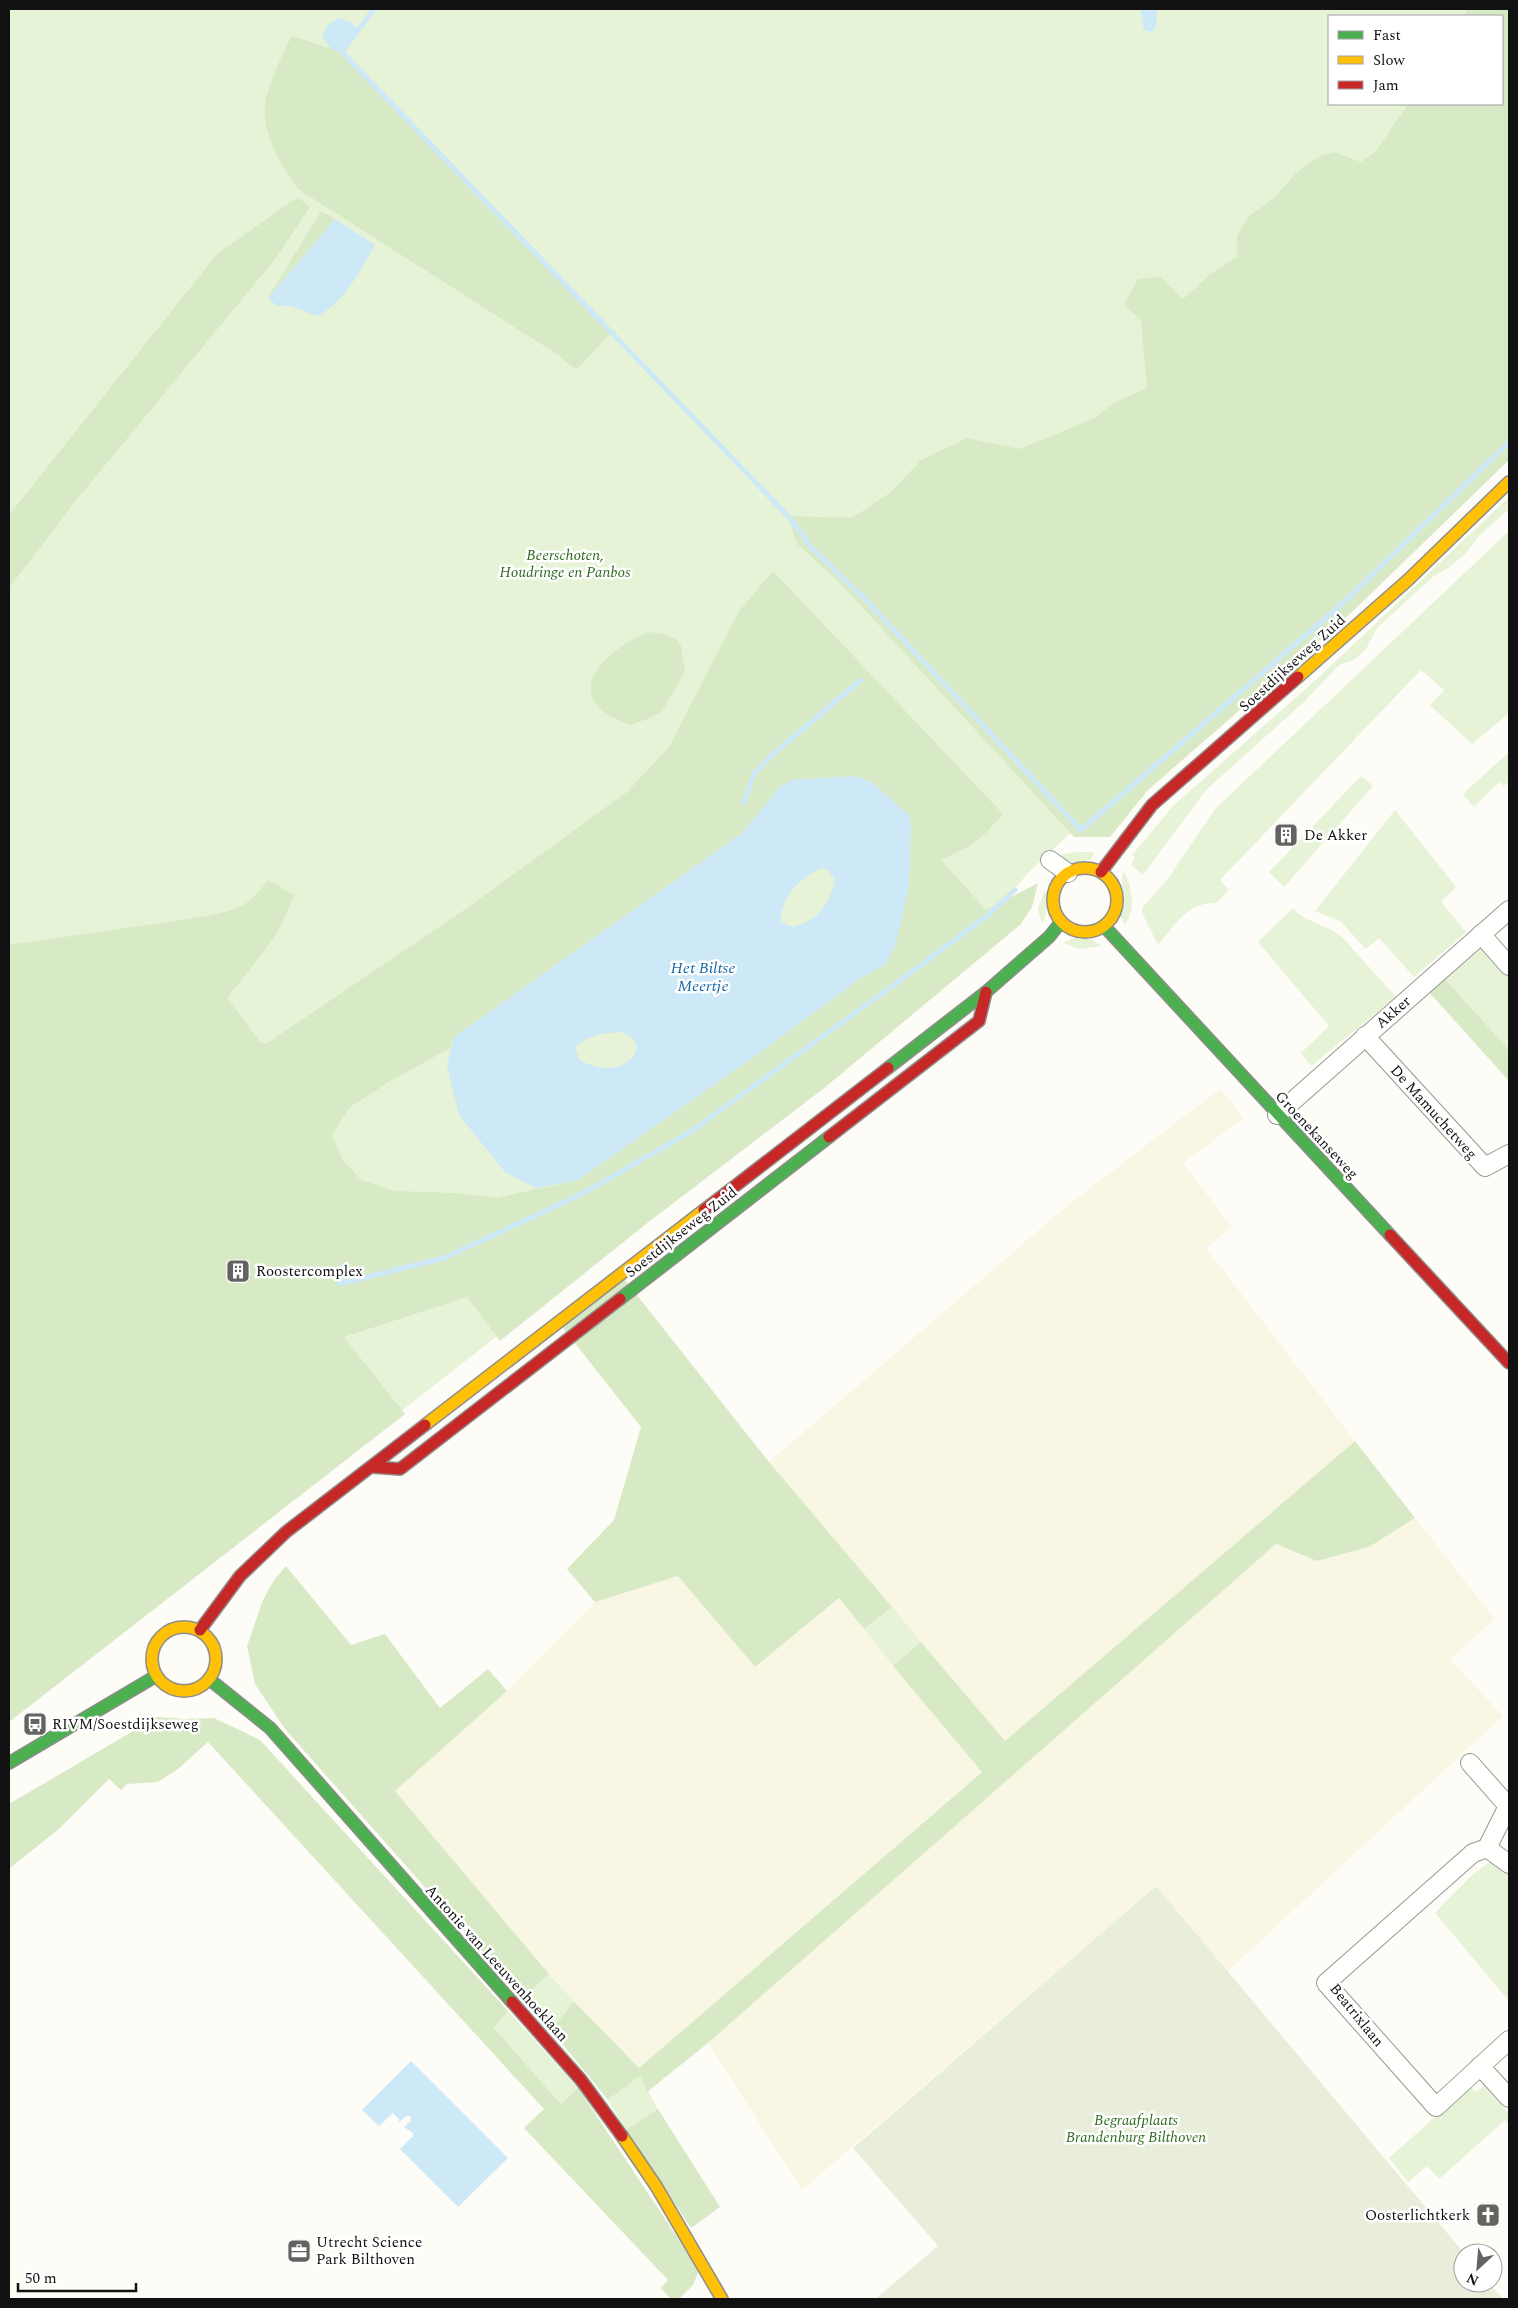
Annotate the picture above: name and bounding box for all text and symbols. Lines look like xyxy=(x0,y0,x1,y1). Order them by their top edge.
legend xyxy=(1328,15,1503,105)
text: Fast xyxy=(1373,24,1401,47)
text: Slow xyxy=(1373,49,1405,72)
text: Jam xyxy=(1373,74,1399,97)
park label: Beerschoten, Houdringe en Panbos xyxy=(499,544,631,584)
street label: Soestdijkseweg Zuid xyxy=(1234,609,1351,718)
building icon: De Akker xyxy=(1273,822,1299,848)
place label: De Akker xyxy=(1304,824,1367,847)
water label: Het Biltse Meertje xyxy=(671,956,735,998)
street label: Akker xyxy=(1370,990,1416,1034)
street label: De Mamuchetweg xyxy=(1385,1060,1483,1165)
street label: Groenekanseweg xyxy=(1269,1086,1364,1185)
street label: Soestdijkseweg Zuid xyxy=(620,1181,742,1284)
building icon: Roostercomplex xyxy=(225,1258,251,1284)
place label: Roostercomplex xyxy=(256,1260,363,1283)
bus stop icon: RIVM/Soestdijkseweg xyxy=(22,1711,48,1737)
place label: RIVM/Soestdijkseweg xyxy=(52,1713,199,1736)
street label: Antonie van Leeuwenhoeklaan xyxy=(420,1880,574,2047)
street label: Beatrixlaan xyxy=(1324,1979,1390,2052)
park label: Begraafplaats Brandenburg Bilthoven xyxy=(1066,2109,1206,2149)
church icon: Oosterlichtkerk xyxy=(1475,2202,1501,2228)
place label: Oosterlichtkerk xyxy=(1365,2204,1470,2227)
place label: Utrecht Science Park Bilthoven xyxy=(316,2231,422,2271)
office icon: Utrecht Science Park Bilthoven xyxy=(286,2238,312,2264)
north arrow xyxy=(1453,2243,1503,2293)
scale bar xyxy=(18,2260,135,2292)
text: 50 m xyxy=(25,2267,57,2290)
text: N xyxy=(1463,2267,1482,2291)

